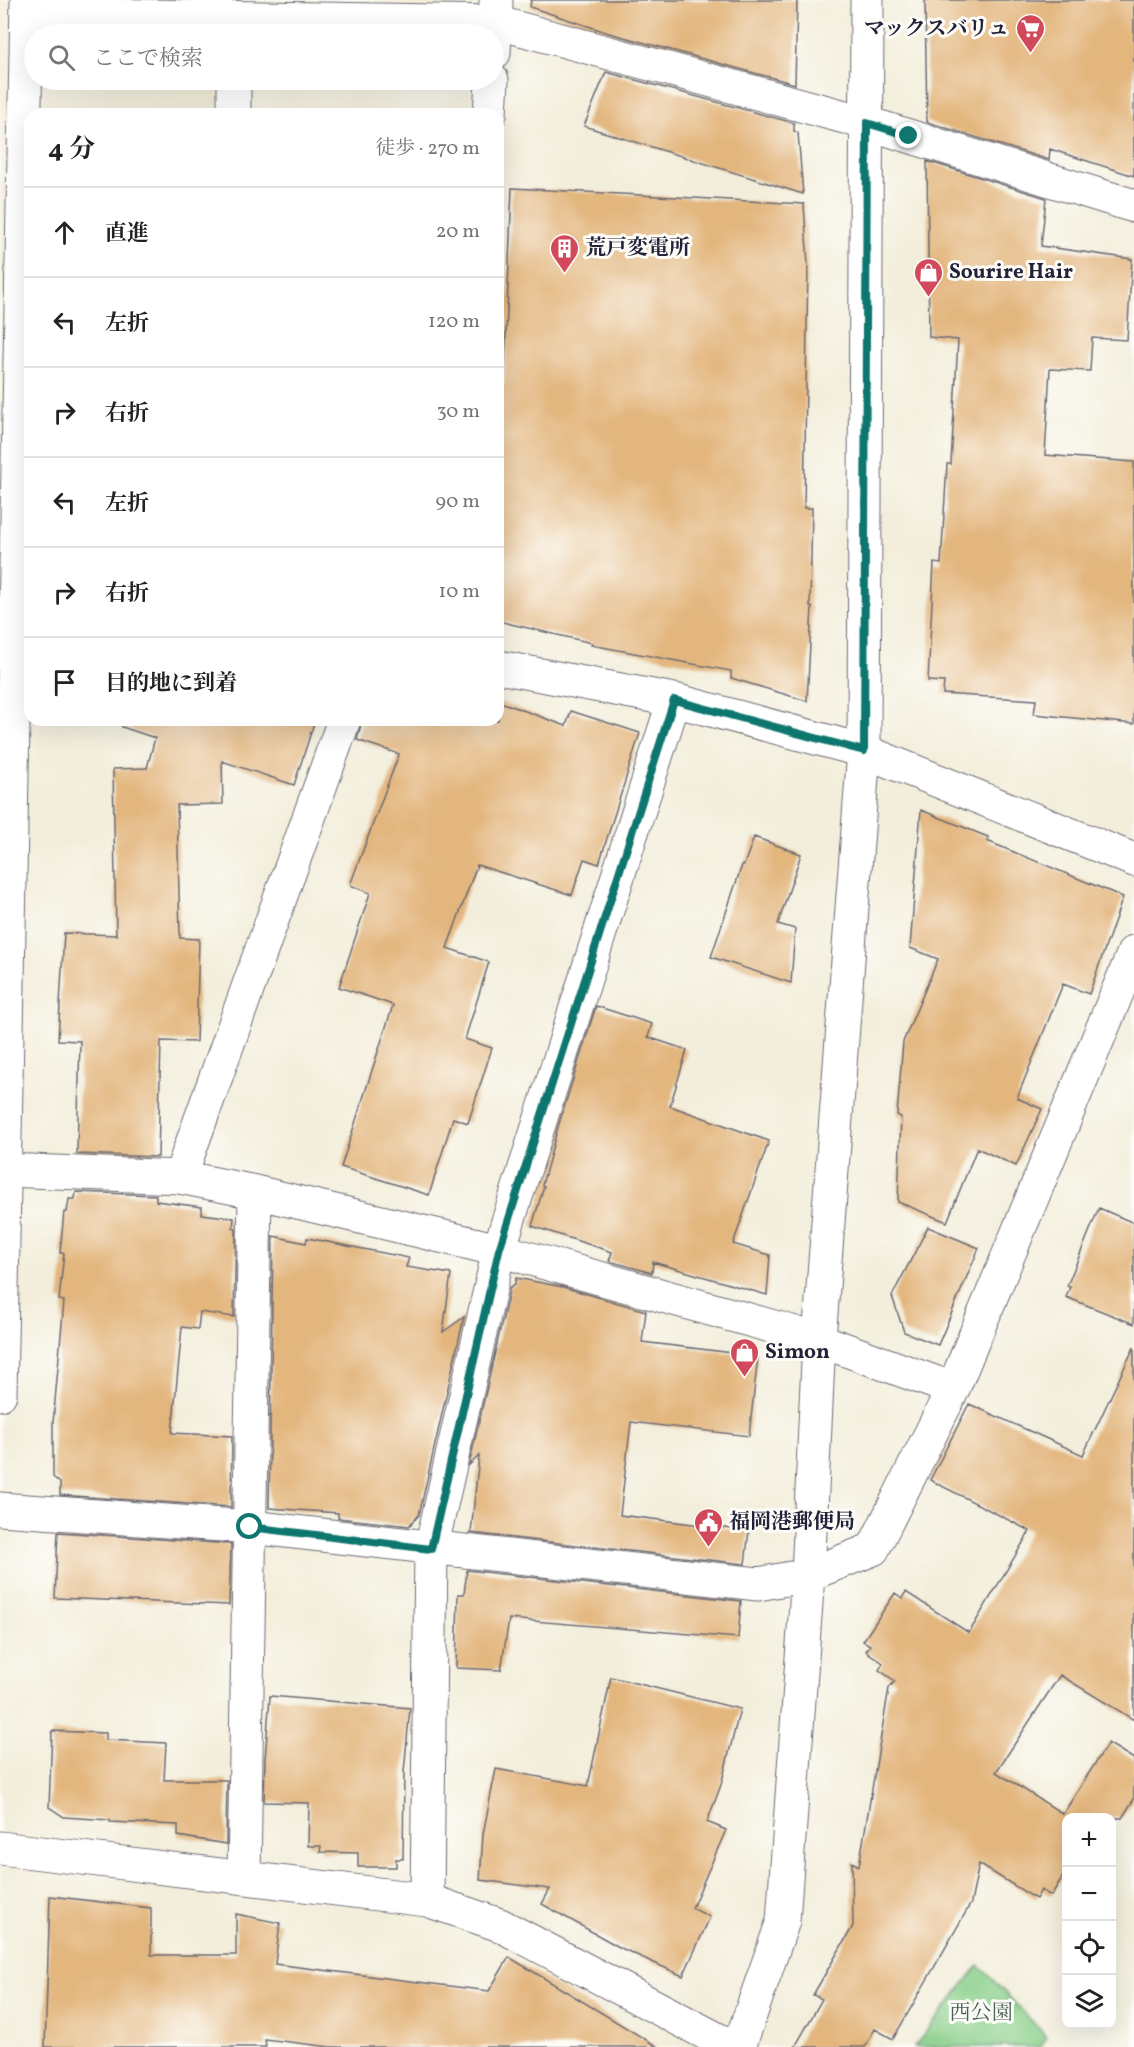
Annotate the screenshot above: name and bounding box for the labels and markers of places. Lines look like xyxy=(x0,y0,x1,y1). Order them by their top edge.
supermarket icon: マックスバリュ xyxy=(1014,13,1046,55)
place label: マックスバリュ xyxy=(864,15,1009,44)
building icon: 荒戸変電所 xyxy=(548,232,580,274)
place label: 荒戸変電所 xyxy=(585,234,690,263)
shop icon: Sourire Hair xyxy=(912,256,944,298)
place label: Sourire Hair xyxy=(949,258,1073,287)
shop icon: Simon xyxy=(728,1336,760,1378)
place label: Simon xyxy=(765,1338,830,1367)
public building icon: 福岡港郵便局 xyxy=(692,1506,724,1548)
place label: 福岡港郵便局 xyxy=(729,1508,855,1537)

